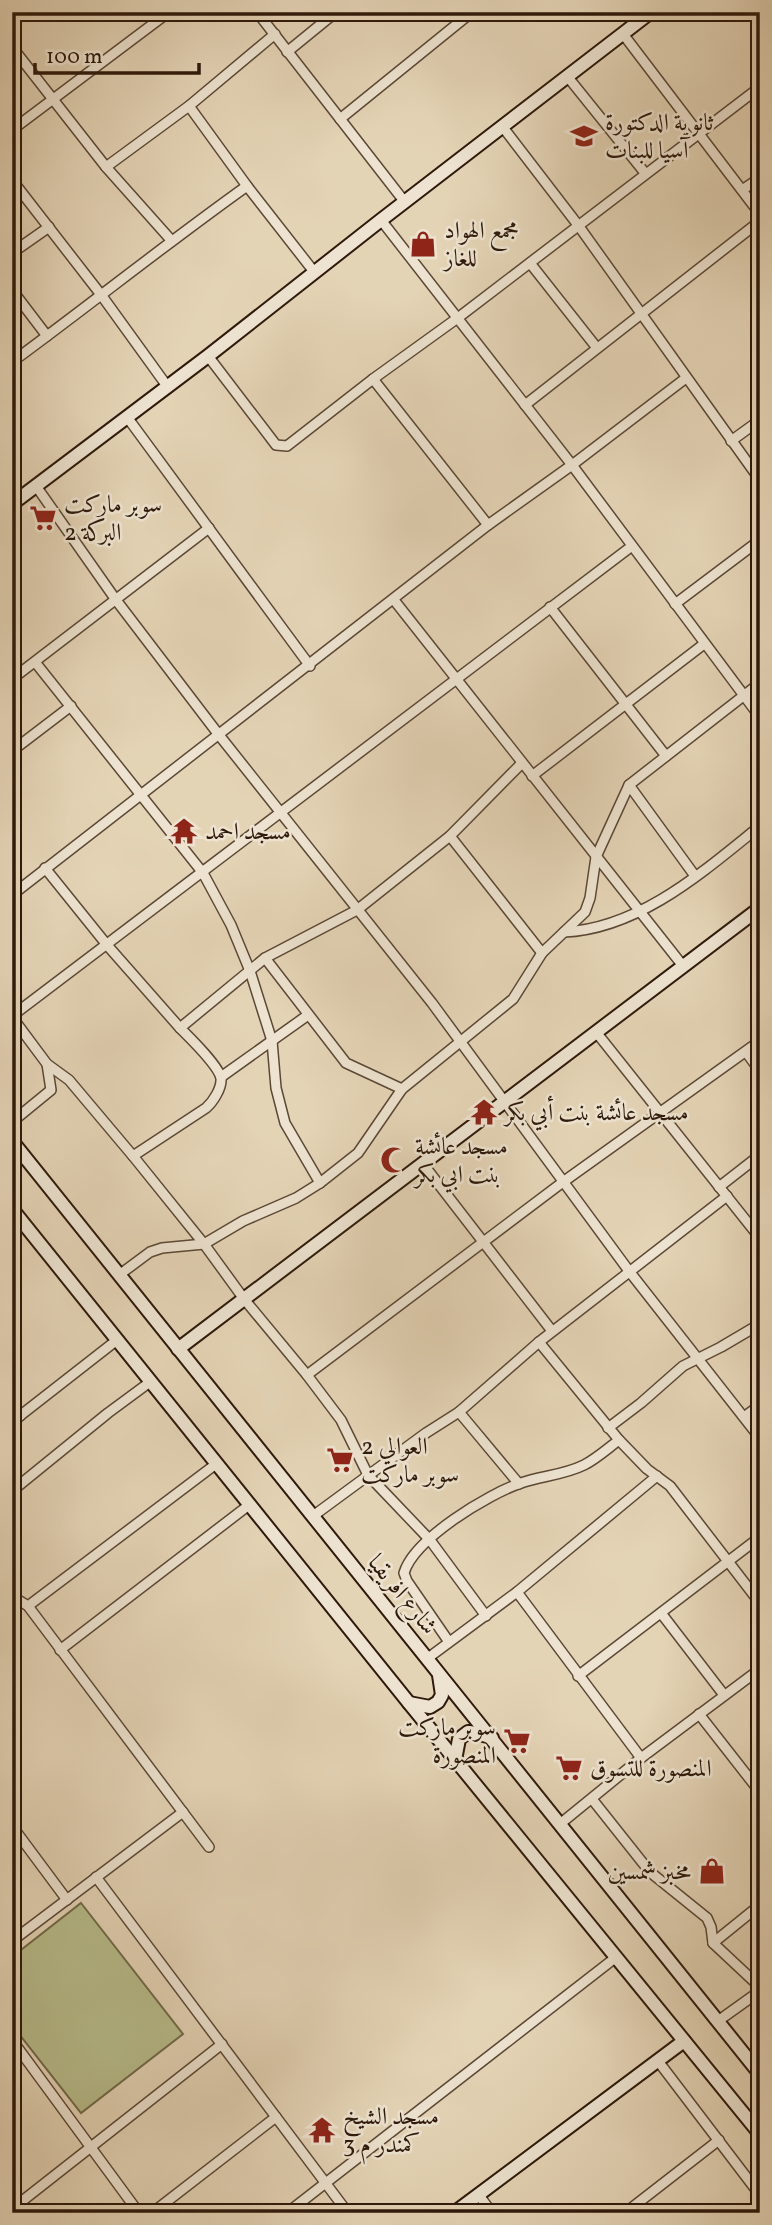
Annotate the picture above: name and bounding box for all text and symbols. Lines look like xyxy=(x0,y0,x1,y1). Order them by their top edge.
scale bar xyxy=(35,32,200,76)
text: 100 m xyxy=(46,43,103,72)
place label: ثانوية الدكتورة آسيا للبنات xyxy=(605,107,714,169)
school or university icon: ثانوية الدكتورة آسيا للبنات xyxy=(569,121,599,151)
place label: مجمع الهواد للغاز xyxy=(442,215,519,277)
shop icon: مجمع الهواد للغاز xyxy=(408,229,438,259)
place label: سوبر ماركت البركة 2 xyxy=(64,489,162,551)
supermarket icon: سوبر ماركت البركة 2 xyxy=(28,503,58,533)
temple icon: مسجد احمد xyxy=(169,816,199,846)
place label: مسجد احمد xyxy=(205,816,291,850)
place label: مسجد عائشة بنت أبي بكر xyxy=(502,1095,689,1131)
temple icon: مسجد عائشة بنت أبي بكر xyxy=(469,1097,499,1127)
place label: مسجد عائشة بنت ابي بكر xyxy=(412,1131,508,1193)
mosque icon: مسجد عائشة بنت ابي بكر xyxy=(379,1145,409,1175)
place label: العوالي 2 سوبر ماركت xyxy=(361,1431,459,1493)
supermarket icon: العوالي 2 سوبر ماركت xyxy=(325,1445,355,1475)
street label: شارع افريقيا xyxy=(358,1548,445,1643)
place label: سوبر ماركت المنصورة xyxy=(398,1712,496,1774)
supermarket icon: سوبر ماركت المنصورة xyxy=(502,1726,532,1756)
supermarket icon: المنصورة للتسوق xyxy=(554,1753,584,1783)
place label: المنصورة للتسوق xyxy=(590,1753,712,1787)
place label: مخبز شمسين xyxy=(608,1856,691,1890)
shop icon: مخبز شمسين xyxy=(697,1856,727,1886)
place label: مسجد الشيخ كمندر م 3 xyxy=(343,2101,439,2165)
temple icon: مسجد الشيخ كمندر م 3 xyxy=(307,2115,337,2145)

